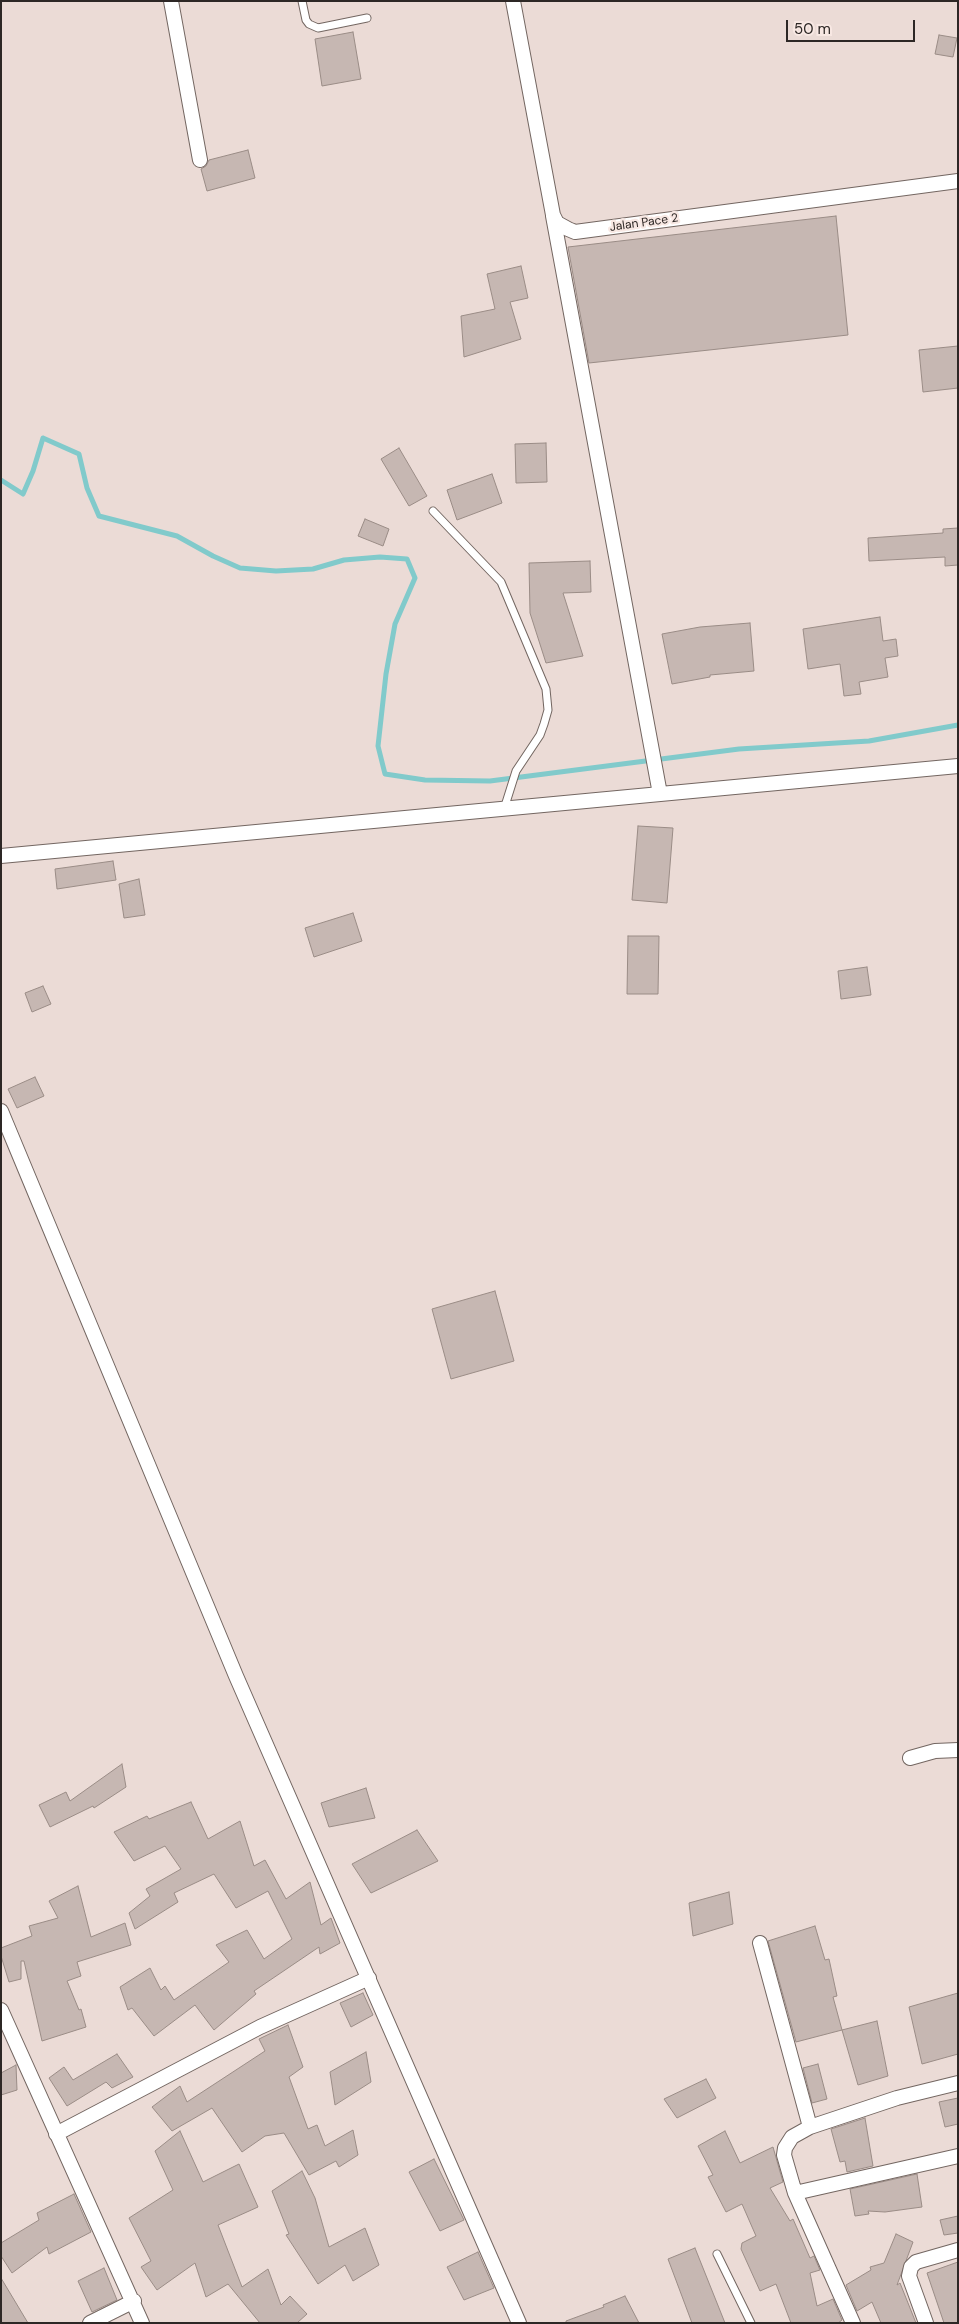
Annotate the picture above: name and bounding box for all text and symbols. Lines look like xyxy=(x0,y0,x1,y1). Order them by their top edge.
scale bar xyxy=(789,10,918,42)
text: 50 m xyxy=(794,19,831,39)
street label: Jalan Pace 2 xyxy=(609,211,679,235)

